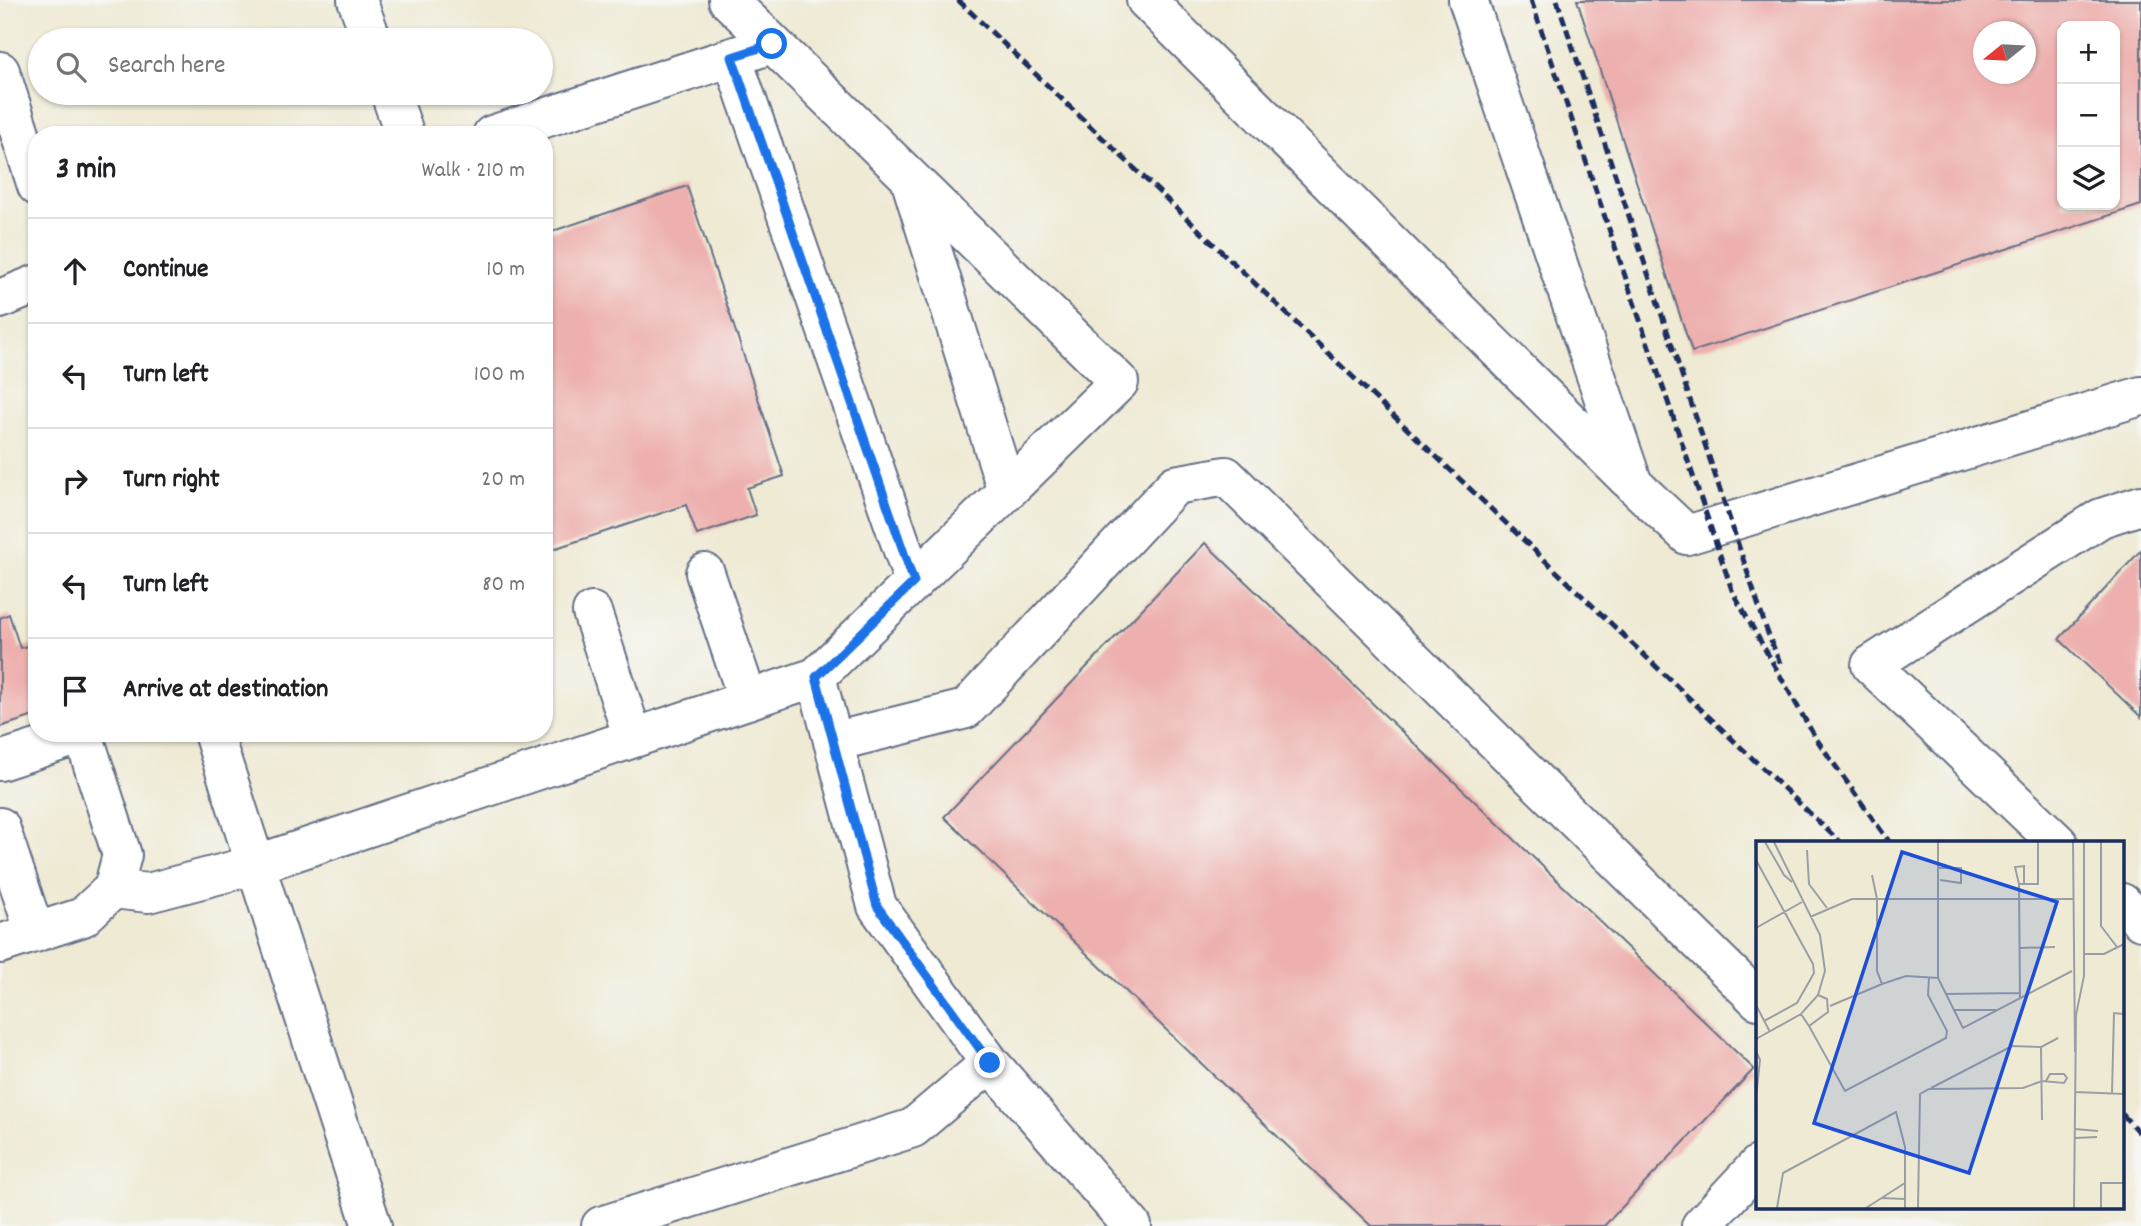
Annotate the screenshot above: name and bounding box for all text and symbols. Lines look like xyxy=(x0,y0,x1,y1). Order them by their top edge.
north arrow xyxy=(1973,21,2036,84)
map controls xyxy=(2057,21,2120,210)
button: + xyxy=(2057,21,2120,84)
search box xyxy=(28,28,553,105)
route start xyxy=(756,28,787,59)
icon: search xyxy=(52,48,90,86)
text: Search here xyxy=(108,48,226,85)
button: − xyxy=(2057,84,2120,147)
button: layers xyxy=(2057,147,2120,210)
text: 3 min xyxy=(56,150,116,193)
text: Walk · 210 m xyxy=(422,155,525,188)
icon: ahead xyxy=(56,252,94,290)
text: Continue xyxy=(123,252,208,289)
text: 10 m xyxy=(486,254,525,287)
icon: left xyxy=(56,357,94,395)
text: Turn left xyxy=(123,357,209,394)
text: 100 m xyxy=(474,359,525,392)
icon: right xyxy=(56,462,94,500)
text: Turn right xyxy=(123,462,220,499)
text: 20 m xyxy=(481,464,525,497)
icon: left xyxy=(56,567,94,605)
text: Turn left xyxy=(123,567,209,604)
text: 80 m xyxy=(482,569,525,602)
icon: arrive xyxy=(56,672,94,710)
text: Arrive at destination xyxy=(123,672,328,709)
inset map xyxy=(1756,841,2124,1208)
route end xyxy=(974,1047,1005,1078)

